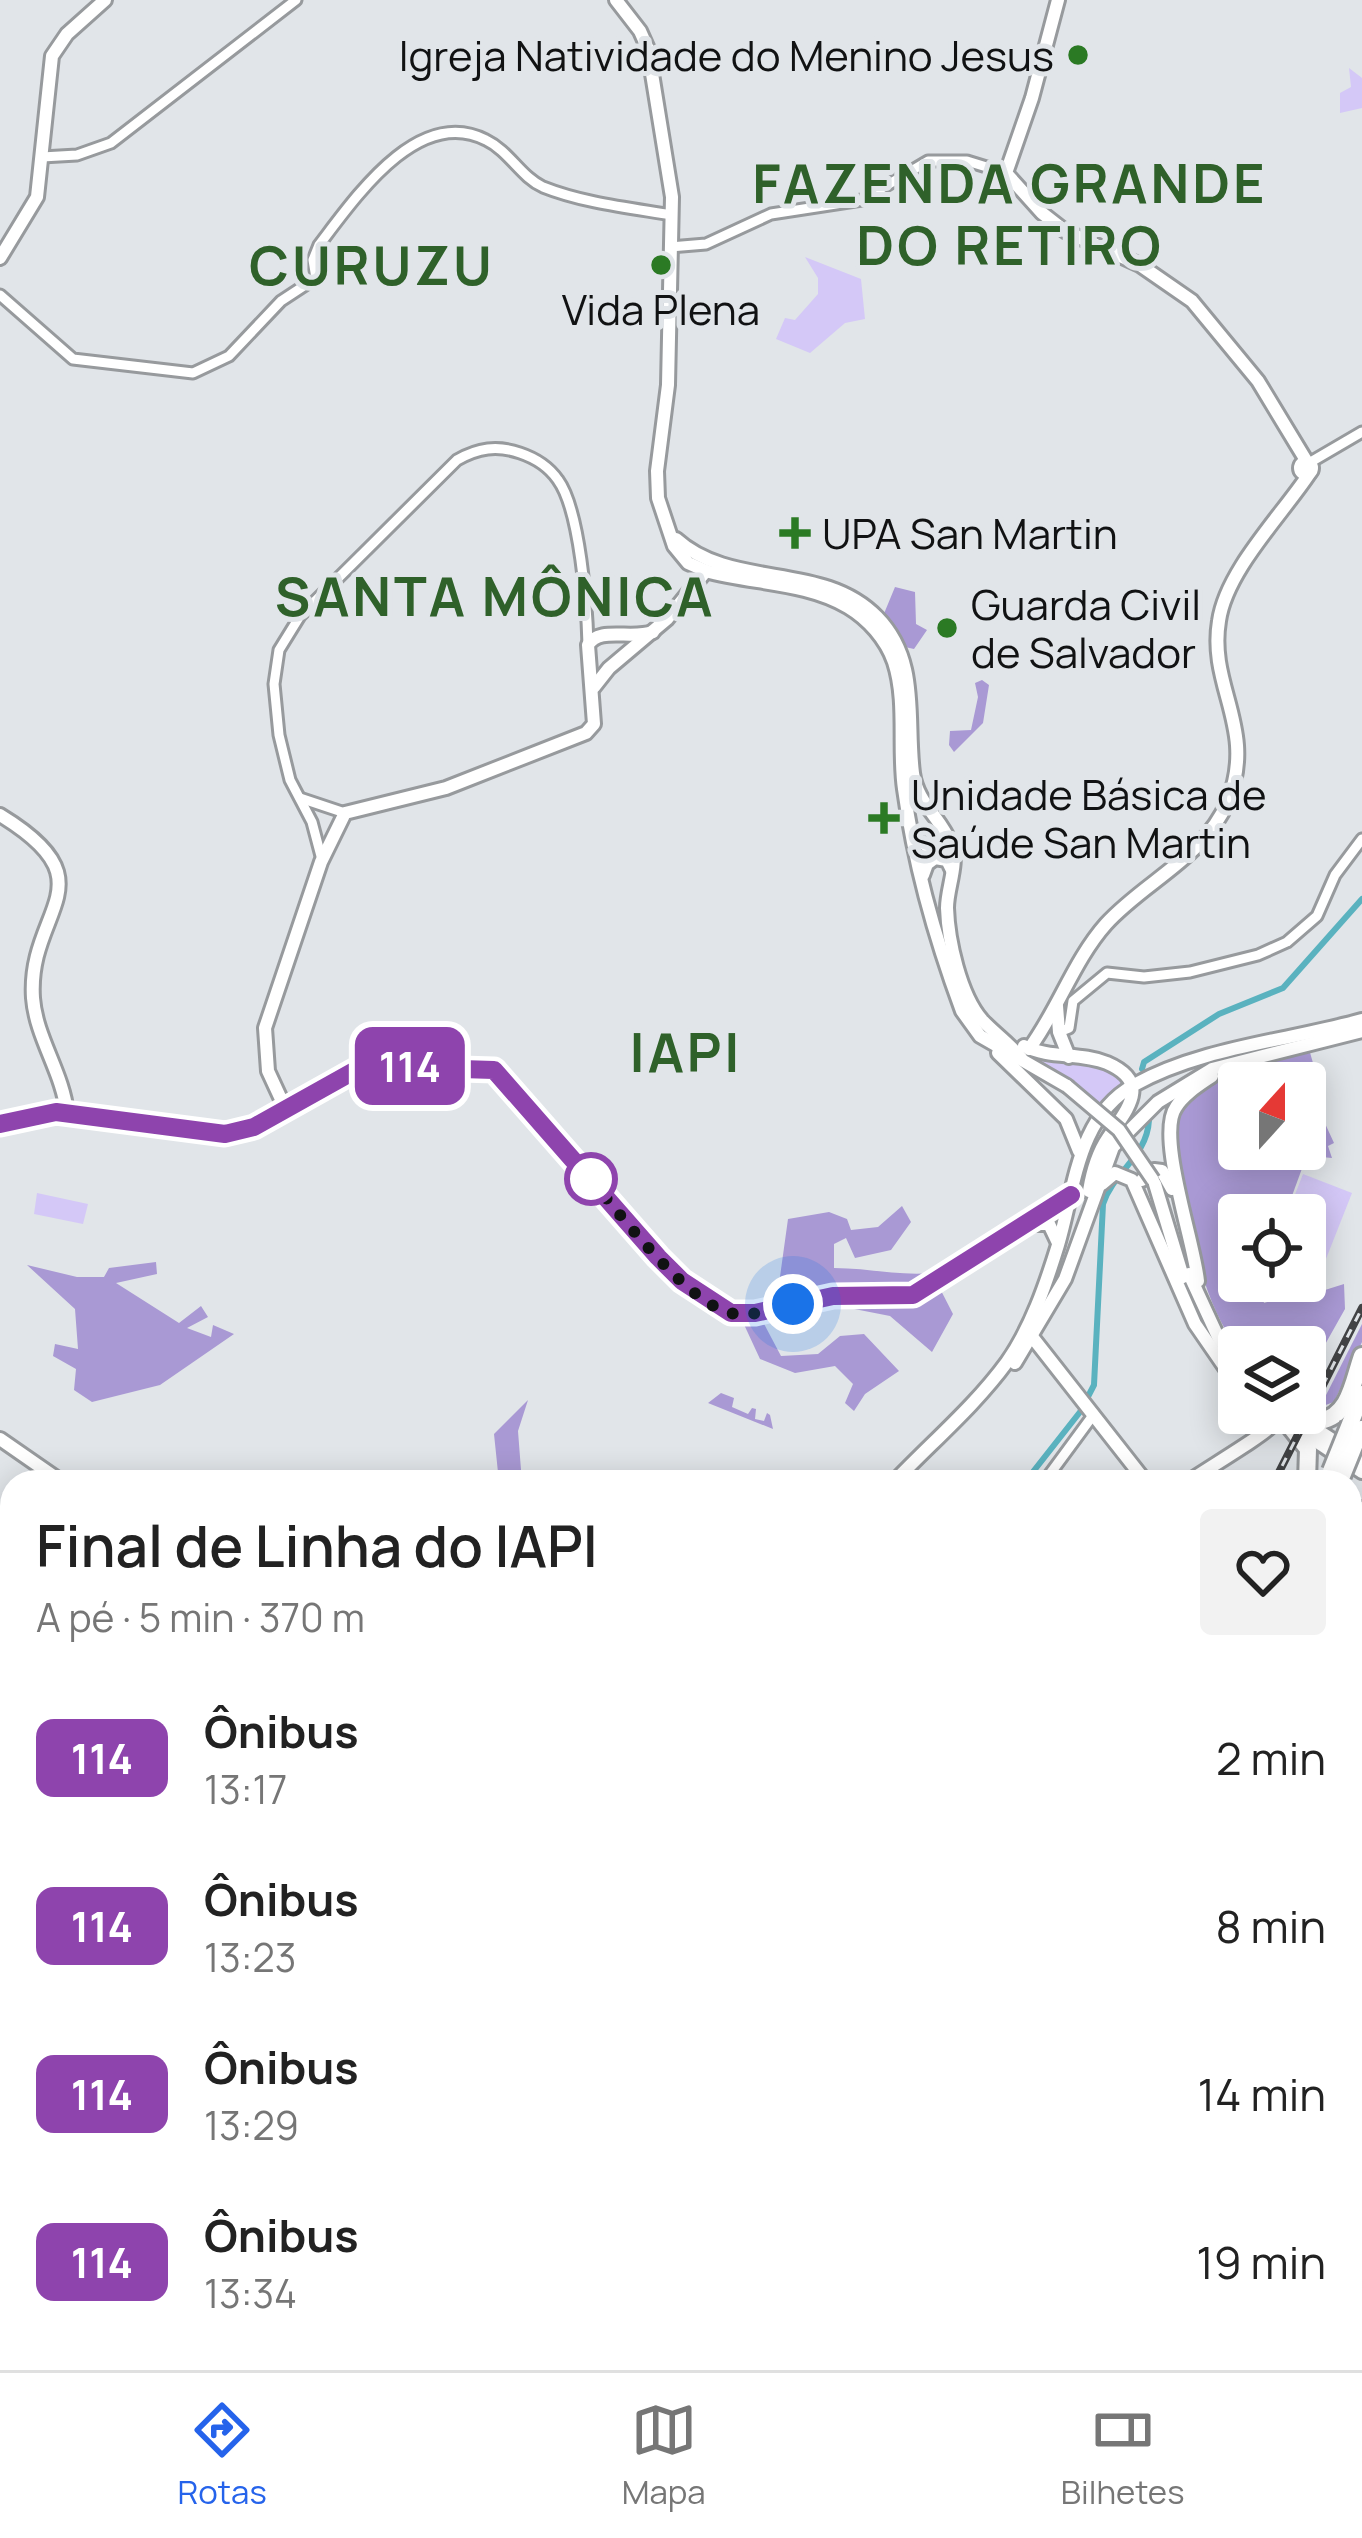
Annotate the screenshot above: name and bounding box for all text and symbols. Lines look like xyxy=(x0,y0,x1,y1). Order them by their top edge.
place label: Igreja Natividade do Menino Jesus xyxy=(399,26,1054,84)
marker: Igreja Natividade do Menino Jesus xyxy=(1065,42,1091,68)
district label: FAZENDA GRANDE DO RETIRO xyxy=(752,145,1268,281)
district label: CURUZU xyxy=(249,227,495,301)
marker: Vida Plena xyxy=(648,252,674,278)
place label: Vida Plena xyxy=(562,280,760,338)
place label: UPA San Martin xyxy=(822,504,1118,562)
marker: UPA San Martin xyxy=(779,517,811,549)
district label: SANTA MÔNICA xyxy=(275,558,715,632)
place label: Guarda Civil de Salvador xyxy=(971,575,1201,681)
marker: Guarda Civil de Salvador xyxy=(934,615,960,641)
place label: Unidade Básica de Saúde San Martin xyxy=(911,765,1267,871)
marker: Unidade Básica de Saúde San Martin xyxy=(868,802,900,834)
district label: IAPI xyxy=(630,1014,742,1088)
line badge: 114 xyxy=(341,1027,479,1105)
text: 114 xyxy=(379,1037,441,1095)
north arrow xyxy=(1218,1062,1326,1170)
map controls xyxy=(1218,1062,1326,1434)
unlabelled marker xyxy=(566,1154,616,1204)
button: locate xyxy=(1218,1194,1326,1302)
your location xyxy=(763,1274,823,1334)
button: layers xyxy=(1218,1326,1326,1434)
text: Final de Linha do IAPI xyxy=(36,1506,598,1584)
button: heart xyxy=(1200,1509,1326,1635)
text: A pé · 5 min · 370 m xyxy=(36,1590,365,1644)
text: Ônibus xyxy=(204,1700,359,1762)
text: 2 min xyxy=(1216,1727,1326,1789)
text: 114 xyxy=(71,1729,133,1787)
text: 13:17 xyxy=(204,1762,287,1816)
text: Ônibus xyxy=(204,1868,359,1930)
text: 8 min xyxy=(1215,1895,1326,1957)
text: 114 xyxy=(71,1897,133,1955)
text: 13:23 xyxy=(204,1930,296,1984)
text: Ônibus xyxy=(204,2036,359,2098)
text: 14 min xyxy=(1198,2063,1326,2125)
text: 114 xyxy=(71,2065,133,2123)
text: 13:29 xyxy=(204,2098,299,2152)
text: Ônibus xyxy=(204,2204,359,2266)
text: 19 min xyxy=(1196,2231,1326,2293)
text: 114 xyxy=(71,2233,133,2291)
text: 13:34 xyxy=(204,2266,297,2320)
tab: Rotas xyxy=(178,2397,267,2514)
tab: Mapa xyxy=(622,2397,706,2514)
tab: Bilhetes xyxy=(1061,2397,1184,2514)

